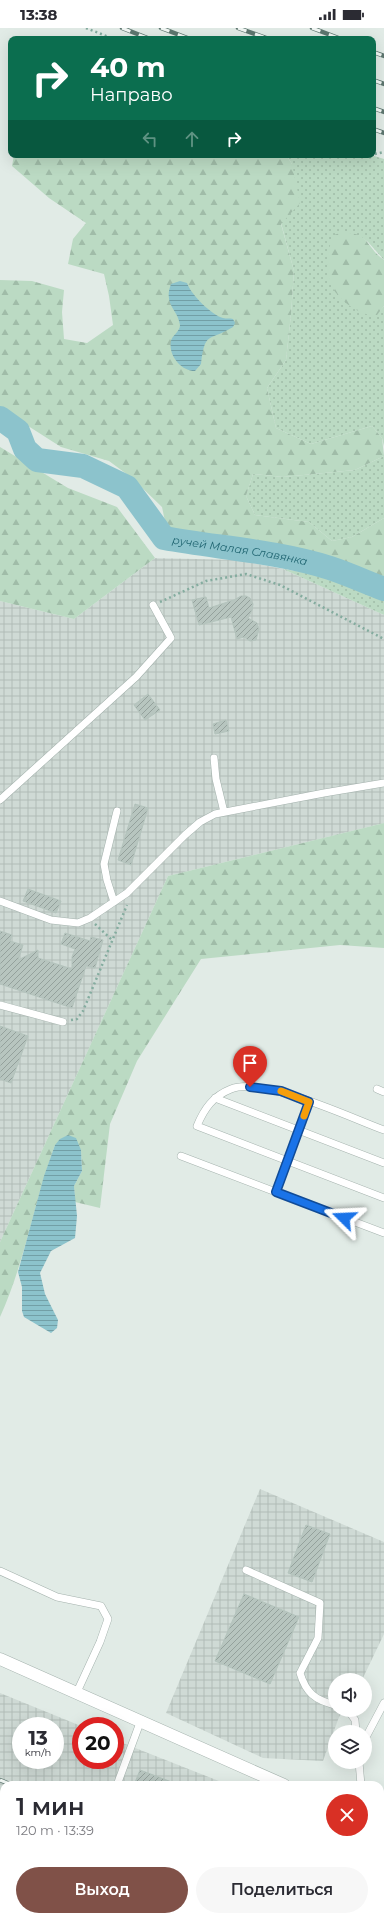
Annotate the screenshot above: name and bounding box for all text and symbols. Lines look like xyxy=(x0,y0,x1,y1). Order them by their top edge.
text: 13:38 xyxy=(20,5,57,24)
text: 40 m xyxy=(90,50,166,84)
icon: right xyxy=(24,52,76,104)
text: Направо xyxy=(90,84,173,106)
icon: left xyxy=(139,128,161,150)
icon: ahead xyxy=(181,128,203,150)
icon: right xyxy=(223,128,245,150)
water label: ручей Малая Славянка xyxy=(171,533,309,569)
pin xyxy=(233,1046,267,1087)
icon: arrive xyxy=(239,1052,261,1074)
position arrow xyxy=(323,1197,365,1239)
map controls xyxy=(328,1673,372,1769)
button: sound xyxy=(328,1673,372,1717)
speed limit sign: 20 xyxy=(72,1717,124,1769)
button: layers xyxy=(328,1725,372,1769)
text: 13 xyxy=(28,1726,48,1750)
text: km/h xyxy=(25,1746,51,1759)
text: 1 мин xyxy=(16,1792,84,1821)
button: close xyxy=(326,1794,368,1836)
text: 120 m · 13:39 xyxy=(16,1822,94,1838)
button: Выход xyxy=(16,1867,188,1913)
button: Поделиться xyxy=(196,1867,368,1913)

